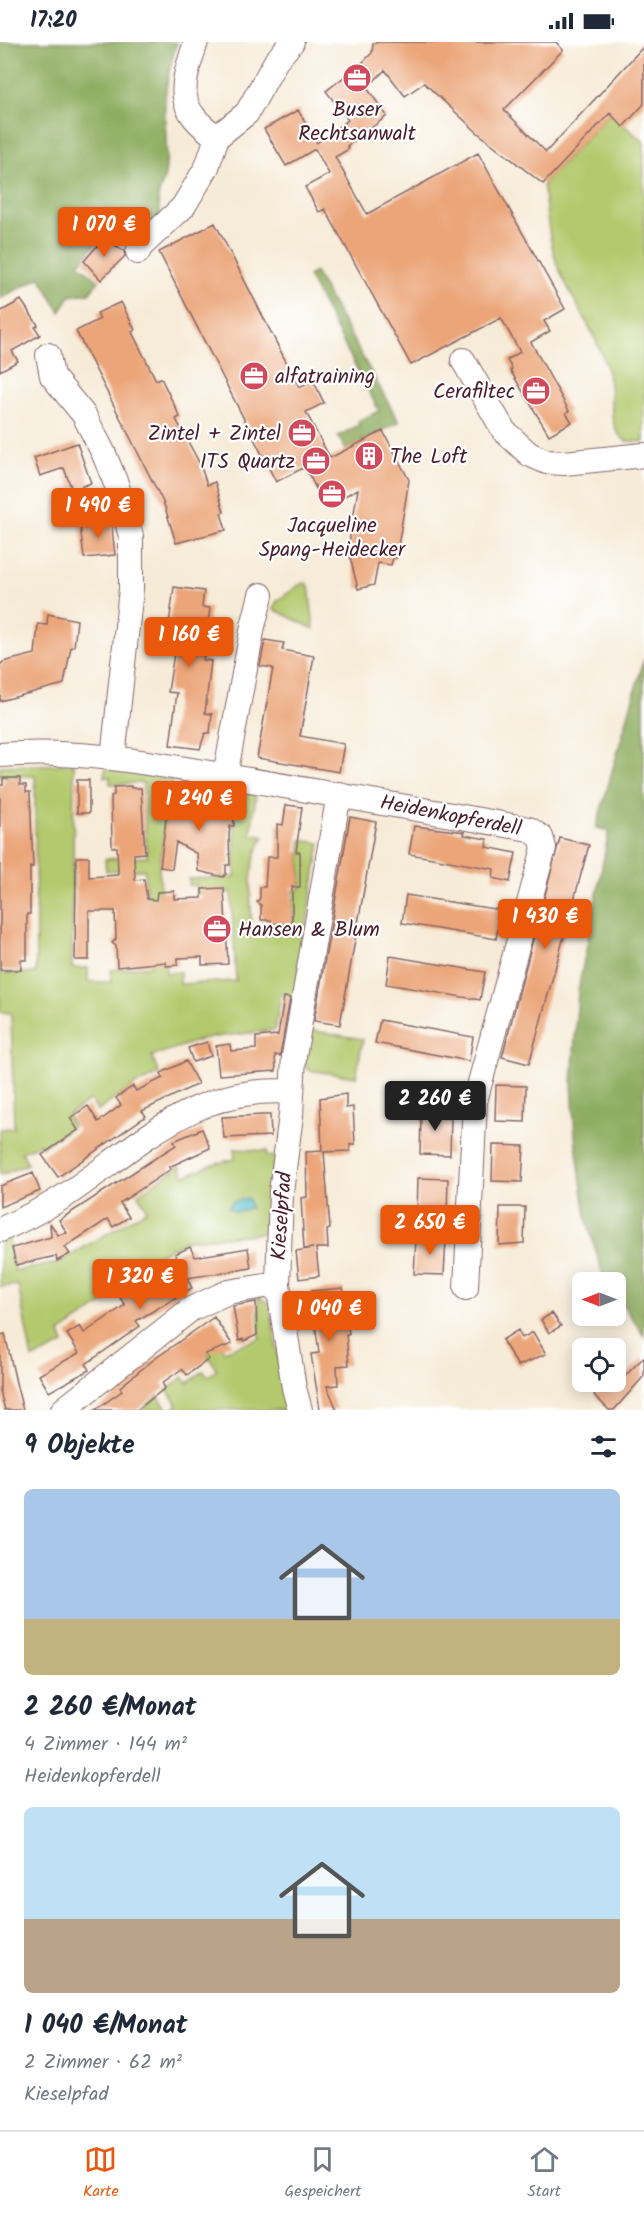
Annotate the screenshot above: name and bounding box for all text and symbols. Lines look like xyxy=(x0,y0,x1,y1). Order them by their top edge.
text: 17:20 xyxy=(30,4,77,39)
office icon: Buser Rechtsanwalt xyxy=(341,62,373,94)
place label: Buser Rechtsanwalt xyxy=(298,94,417,151)
pin: 1 070 € xyxy=(49,207,159,258)
text: 1 070 € xyxy=(72,210,136,242)
office icon: alfatraining xyxy=(238,360,270,392)
place label: alfatraining xyxy=(275,361,375,394)
office icon: Cerafiltec xyxy=(520,375,552,407)
place label: Cerafiltec xyxy=(433,376,515,409)
office icon: Zintel + Zintel xyxy=(286,417,318,449)
place label: Zintel + Zintel xyxy=(148,418,281,451)
building icon: The Loft xyxy=(353,440,385,472)
place label: The Loft xyxy=(390,441,468,474)
office icon: ITS Quartz xyxy=(300,445,332,477)
place label: ITS Quartz xyxy=(200,446,295,479)
office icon: Jacqueline Spang-Heidecker xyxy=(316,478,348,510)
pin: 1 490 € xyxy=(43,488,153,539)
text: 1 490 € xyxy=(65,491,131,523)
place label: Jacqueline Spang-Heidecker xyxy=(259,510,406,567)
pin: 1 160 € xyxy=(134,617,244,668)
text: 1 160 € xyxy=(158,620,220,652)
pin: 1 240 € xyxy=(144,781,254,832)
text: 1 240 € xyxy=(166,784,232,816)
street label: Heidenkopferdell xyxy=(377,787,524,846)
pin: 1 430 € xyxy=(490,899,600,950)
text: 1 430 € xyxy=(512,902,578,934)
office icon: Hansen & Blum xyxy=(201,913,233,945)
place label: Hansen & Blum xyxy=(238,914,380,947)
pin: 2 260 € xyxy=(380,1081,490,1132)
text: 2 260 € xyxy=(399,1084,471,1116)
street label: Kieselpfad xyxy=(263,1170,302,1261)
pin: 2 650 € xyxy=(375,1205,485,1256)
text: 2 650 € xyxy=(395,1208,465,1240)
pin: 1 320 € xyxy=(85,1259,195,1310)
text: 1 320 € xyxy=(107,1262,173,1294)
north arrow xyxy=(572,1272,626,1326)
map controls xyxy=(572,1272,626,1392)
pin: 1 040 € xyxy=(274,1291,384,1342)
text: 1 040 € xyxy=(296,1294,362,1326)
button: locate xyxy=(572,1338,626,1392)
text: 9 Objekte xyxy=(24,1425,135,1467)
icon: filters xyxy=(587,1430,620,1463)
icon: home xyxy=(268,1528,376,1636)
text: 2 260 €/Monat xyxy=(24,1687,196,1729)
text: 4 Zimmer · 144 m² xyxy=(24,1729,187,1761)
text: Heidenkopferdell xyxy=(24,1761,161,1793)
icon: home xyxy=(268,1846,376,1954)
text: 1 040 €/Monat xyxy=(24,2005,187,2047)
text: 2 Zimmer · 62 m² xyxy=(24,2047,182,2079)
text: Kieselpfad xyxy=(24,2079,108,2111)
tab: Karte xyxy=(83,2143,119,2204)
tab: Gespeichert xyxy=(285,2143,361,2204)
tab: Start xyxy=(527,2143,561,2204)

